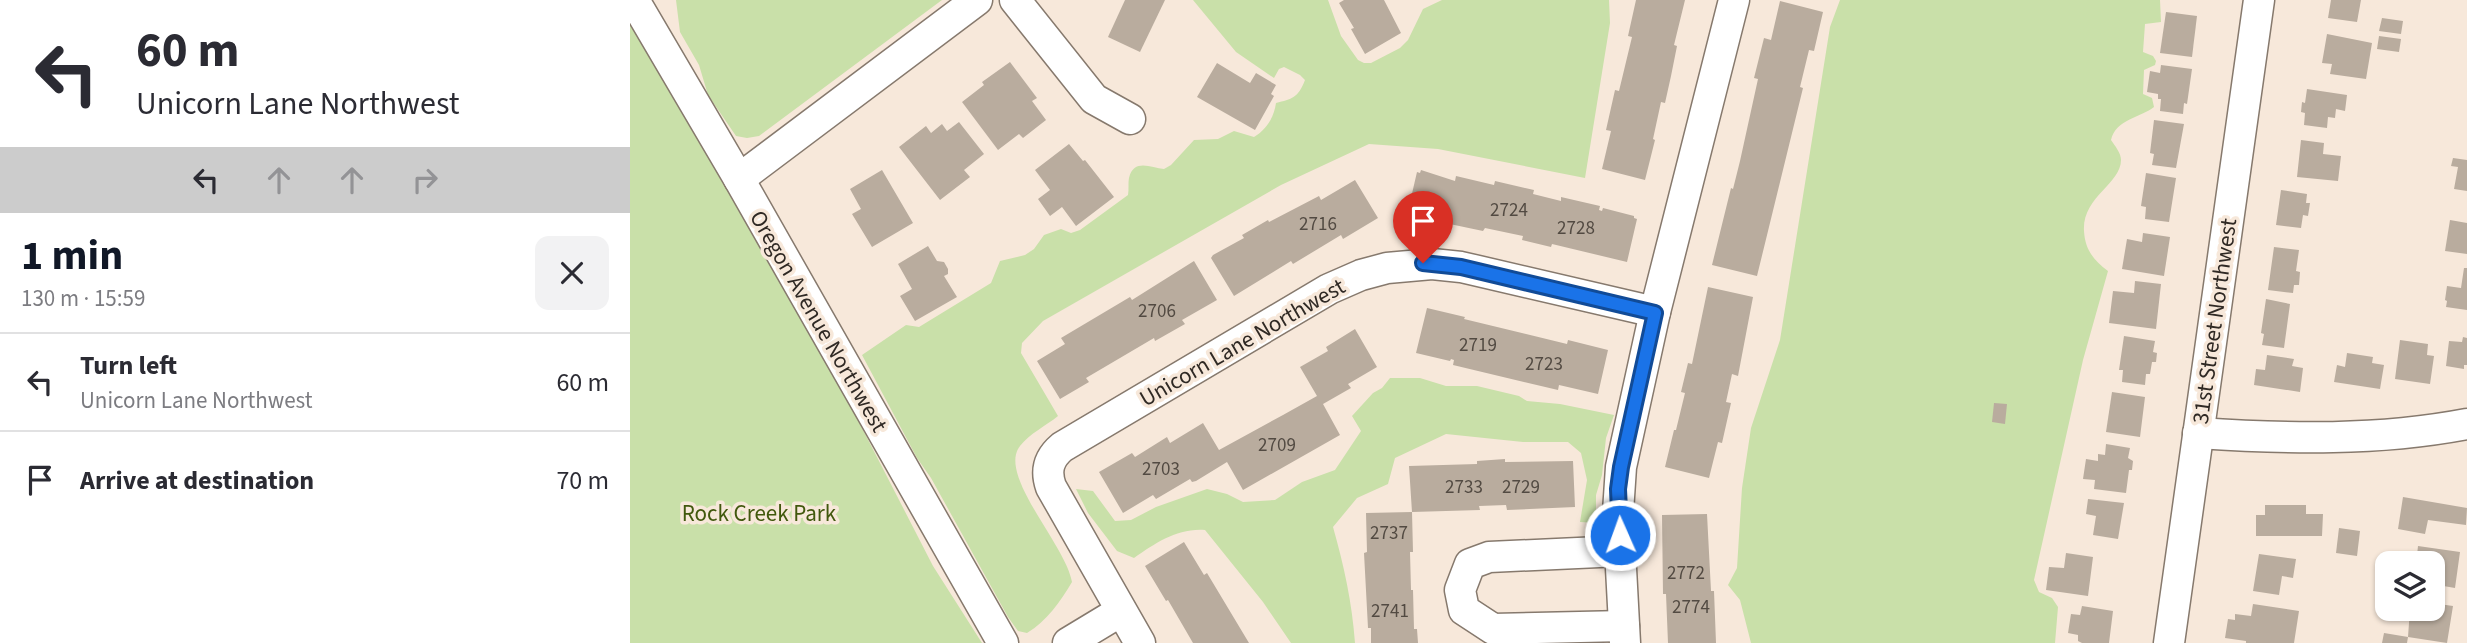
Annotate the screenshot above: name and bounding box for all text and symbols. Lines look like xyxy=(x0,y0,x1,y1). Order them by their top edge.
text: 60 m xyxy=(136,16,240,86)
icon: left xyxy=(21,28,112,119)
text: Unicorn Lane Northwest xyxy=(136,81,459,127)
icon: left xyxy=(187,161,225,199)
icon: ahead xyxy=(260,161,298,199)
icon: ahead xyxy=(333,161,371,199)
icon: right xyxy=(406,161,444,199)
pin xyxy=(1393,191,1453,263)
house number: 2724 xyxy=(1490,197,1528,224)
icon: arrive xyxy=(1404,202,1442,240)
street label: Oregon Avenue Northwest xyxy=(742,204,896,438)
house number: 2716 xyxy=(1299,211,1337,238)
house number: 2728 xyxy=(1557,215,1595,242)
street label: 31st Street Northwest xyxy=(2184,216,2245,426)
text: 1 min xyxy=(21,226,123,286)
button: close xyxy=(535,236,609,310)
street label: Unicorn Lane Northwest xyxy=(1133,270,1351,415)
text: 130 m · 15:59 xyxy=(21,282,145,315)
house number: 2706 xyxy=(1138,298,1176,325)
house number: 2719 xyxy=(1459,332,1497,359)
text: Turn left xyxy=(80,347,177,384)
house number: 2723 xyxy=(1525,351,1563,378)
icon: left xyxy=(21,363,59,401)
text: 60 m xyxy=(556,364,609,401)
text: Unicorn Lane Northwest xyxy=(80,384,313,417)
house number: 2709 xyxy=(1258,432,1296,459)
house number: 2703 xyxy=(1142,456,1180,483)
icon: arrive xyxy=(21,461,59,499)
text: Arrive at destination xyxy=(80,462,314,499)
text: 70 m xyxy=(556,462,609,499)
house number: 2733 xyxy=(1445,474,1483,501)
house number: 2729 xyxy=(1502,474,1540,501)
park label: Rock Creek Park xyxy=(682,497,837,530)
position arrow xyxy=(1583,498,1657,572)
house number: 2737 xyxy=(1370,520,1408,547)
map controls xyxy=(2375,551,2445,621)
button: layers xyxy=(2375,551,2445,621)
house number: 2772 xyxy=(1667,560,1705,587)
house number: 2774 xyxy=(1672,594,1710,621)
house number: 2741 xyxy=(1371,598,1409,625)

